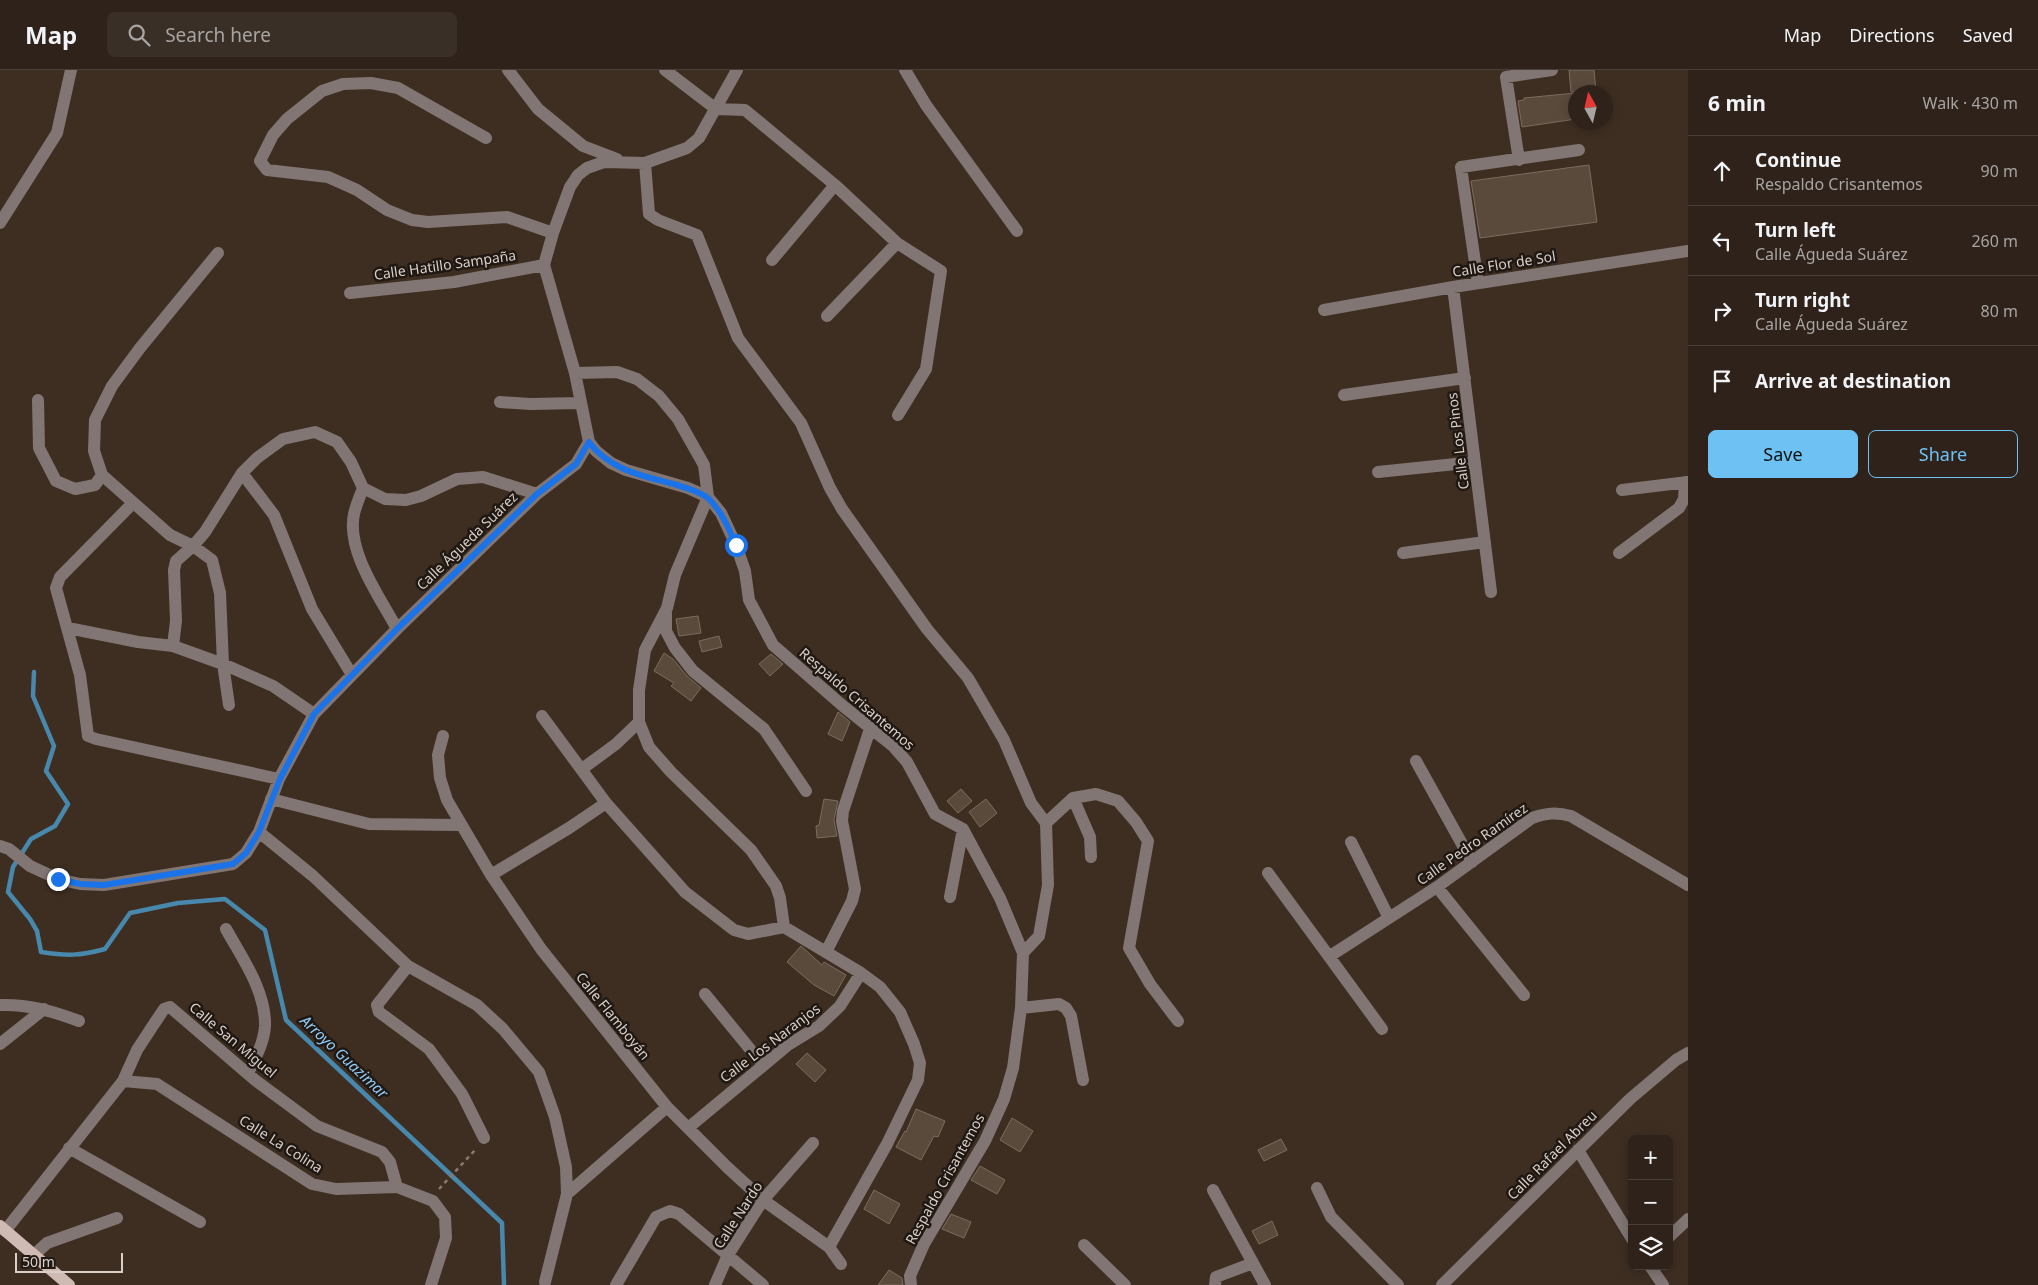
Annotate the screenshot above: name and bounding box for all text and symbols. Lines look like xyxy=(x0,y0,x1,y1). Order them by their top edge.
search box xyxy=(107,12,457,57)
text: Map xyxy=(25,18,77,51)
icon: search xyxy=(125,21,153,49)
text: Search here xyxy=(165,22,271,48)
text: Map xyxy=(1784,23,1821,47)
text: Directions xyxy=(1849,23,1935,47)
text: Saved xyxy=(1963,23,2013,47)
north arrow xyxy=(1568,85,1613,130)
text: 6 min xyxy=(1708,89,1766,117)
text: Walk · 430 m xyxy=(1923,92,2018,114)
text: Continue xyxy=(1755,147,1841,173)
icon: ahead xyxy=(1708,157,1736,185)
text: 90 m xyxy=(1981,160,2018,182)
text: Respaldo Crisantemos xyxy=(1755,173,1923,195)
text: Turn left xyxy=(1755,217,1836,243)
icon: left xyxy=(1708,227,1736,255)
text: 260 m xyxy=(1971,230,2018,252)
text: Calle Águeda Suárez xyxy=(1755,243,1908,265)
street label: Calle Hatillo Sampaña xyxy=(373,245,517,284)
street label: Calle Flor de Sol xyxy=(1451,246,1557,281)
text: Turn right xyxy=(1755,287,1850,313)
icon: right xyxy=(1708,297,1736,325)
text: 80 m xyxy=(1981,300,2018,322)
text: Calle Águeda Suárez xyxy=(1755,313,1908,335)
icon: arrive xyxy=(1708,367,1736,395)
text: Arrive at destination xyxy=(1755,368,1951,394)
street label: Calle Los Pinos xyxy=(1442,391,1473,491)
button: Save xyxy=(1708,430,1858,478)
button: Share xyxy=(1868,430,2018,478)
street label: Calle Águeda Suárez xyxy=(412,487,522,594)
route start xyxy=(725,534,748,557)
street label: Respaldo Crisantemos xyxy=(796,643,919,754)
street label: Calle Pedro Ramírez xyxy=(1413,798,1531,889)
route end xyxy=(47,868,70,891)
street label: Calle Flamboyán xyxy=(572,968,655,1064)
street label: Calle San Miguel xyxy=(186,998,281,1082)
street label: Calle Los Naranjos xyxy=(716,998,824,1087)
water label: Arroyo Guazimar xyxy=(296,1010,394,1103)
street label: Calle Rafael Abreu xyxy=(1503,1106,1601,1204)
street label: Calle La Colina xyxy=(236,1110,327,1177)
street label: Respaldo Crisantemos xyxy=(901,1110,989,1248)
map controls xyxy=(1628,1135,1673,1270)
button: + xyxy=(1628,1135,1673,1180)
street label: Calle Nardo xyxy=(709,1177,766,1252)
button: − xyxy=(1628,1180,1673,1225)
button: layers xyxy=(1628,1225,1673,1270)
scale bar xyxy=(15,1250,122,1273)
text: 50 m xyxy=(22,1252,55,1271)

